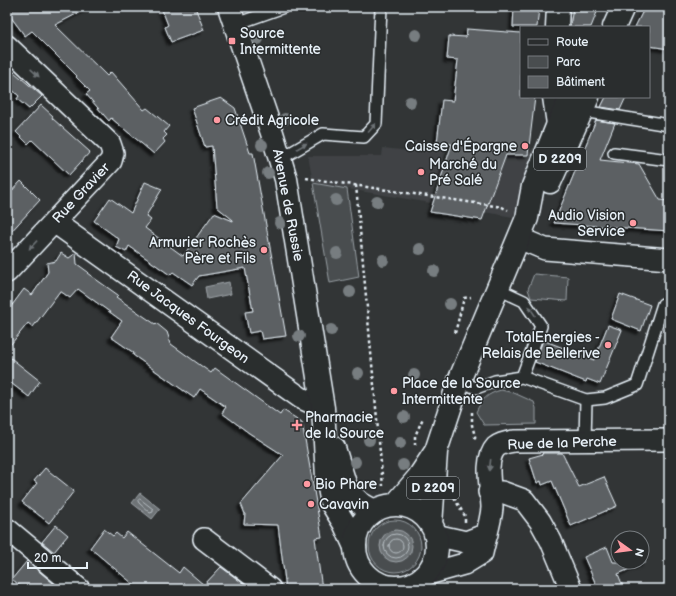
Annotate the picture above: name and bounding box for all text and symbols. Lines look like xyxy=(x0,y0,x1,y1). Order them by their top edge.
place label: Source Intermittente xyxy=(240,25,321,58)
legend xyxy=(520,26,650,98)
text: Route xyxy=(556,35,588,50)
marker: Source Intermittente xyxy=(227,36,237,46)
text: Parc xyxy=(556,55,580,70)
one-way arrow xyxy=(30,69,40,78)
text: Bâtiment xyxy=(556,75,605,90)
place label: Crédit Agricole xyxy=(225,112,319,129)
marker: Crédit Agricole xyxy=(212,115,222,125)
one-way arrow xyxy=(368,123,377,133)
place label: Caisse d'Épargne xyxy=(405,137,517,155)
marker: Caisse d'Épargne xyxy=(520,141,530,151)
one-way arrow xyxy=(296,143,308,150)
street label: Avenue de Russie xyxy=(269,147,307,263)
road number: D 2209 xyxy=(534,148,586,170)
place label: Marché du Pré Salé xyxy=(429,156,497,189)
street label: Rue Gravier xyxy=(49,159,114,227)
marker: Marché du Pré Salé xyxy=(416,167,426,177)
place label: Audio Vision Service xyxy=(548,207,625,240)
marker: Audio Vision Service xyxy=(628,218,638,228)
place label: Armurier Rochès Père et Fils xyxy=(149,234,256,267)
one-way arrow xyxy=(28,240,37,250)
marker: Armurier Rochès Père et Fils xyxy=(259,245,269,255)
street label: Rue Jacques Fourgeon xyxy=(124,267,253,367)
one-way arrow xyxy=(528,305,535,317)
place label: TotalEnergies - Relais de Bellerive xyxy=(482,329,600,362)
marker: TotalEnergies - Relais de Bellerive xyxy=(603,340,613,350)
place label: Place de la Source Intermittente xyxy=(402,375,520,408)
marker: Place de la Source Intermittente xyxy=(389,386,399,396)
place label: Pharmacie de la Source xyxy=(305,409,384,442)
marker: Pharmacie de la Source xyxy=(292,420,302,430)
street label: Rue de la Perche xyxy=(507,433,617,453)
one-way arrow xyxy=(487,458,493,471)
place label: Bio Phare xyxy=(315,476,377,493)
road number: D 2209 xyxy=(407,477,459,499)
marker: Bio Phare xyxy=(302,479,312,489)
place label: Cavavin xyxy=(319,496,369,513)
marker: Cavavin xyxy=(306,499,316,509)
north arrow xyxy=(610,530,650,570)
scale bar xyxy=(28,544,87,570)
text: N xyxy=(632,547,647,558)
text: 20 m xyxy=(34,551,61,566)

